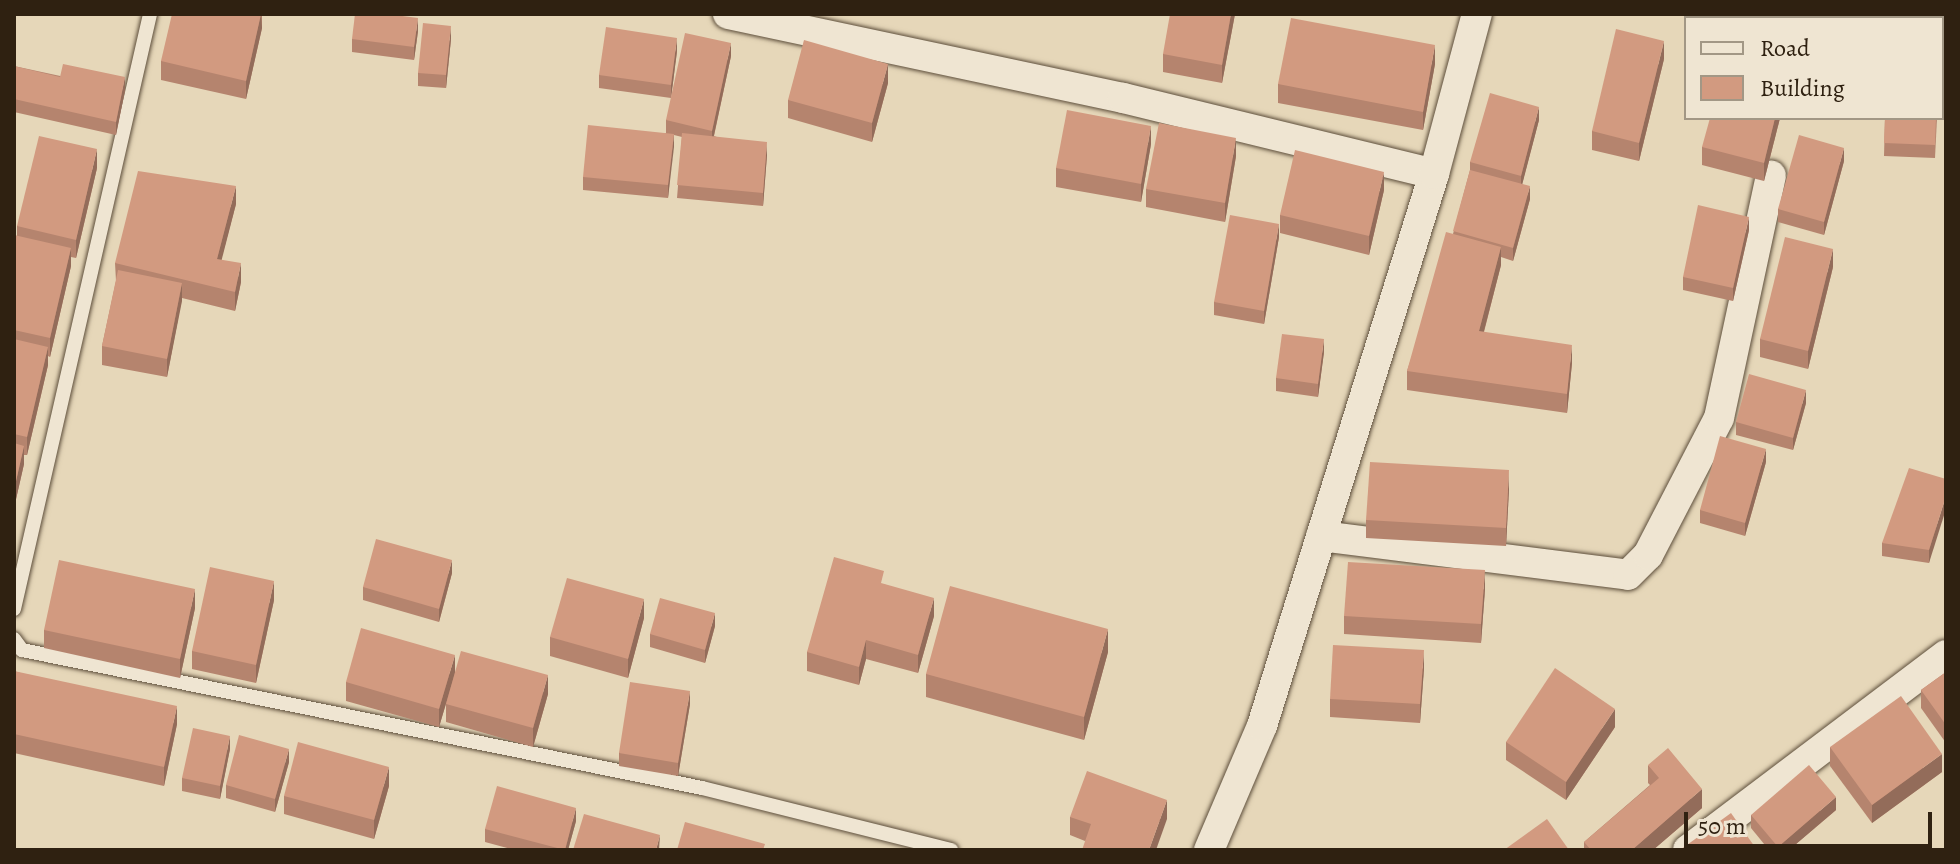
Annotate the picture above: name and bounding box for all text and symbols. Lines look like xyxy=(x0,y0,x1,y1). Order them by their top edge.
legend xyxy=(1684,16,1944,120)
text: Road xyxy=(1760,32,1810,64)
text: Building xyxy=(1760,72,1845,104)
scale bar xyxy=(1688,796,1936,846)
text: 50 m xyxy=(1698,810,1746,842)

